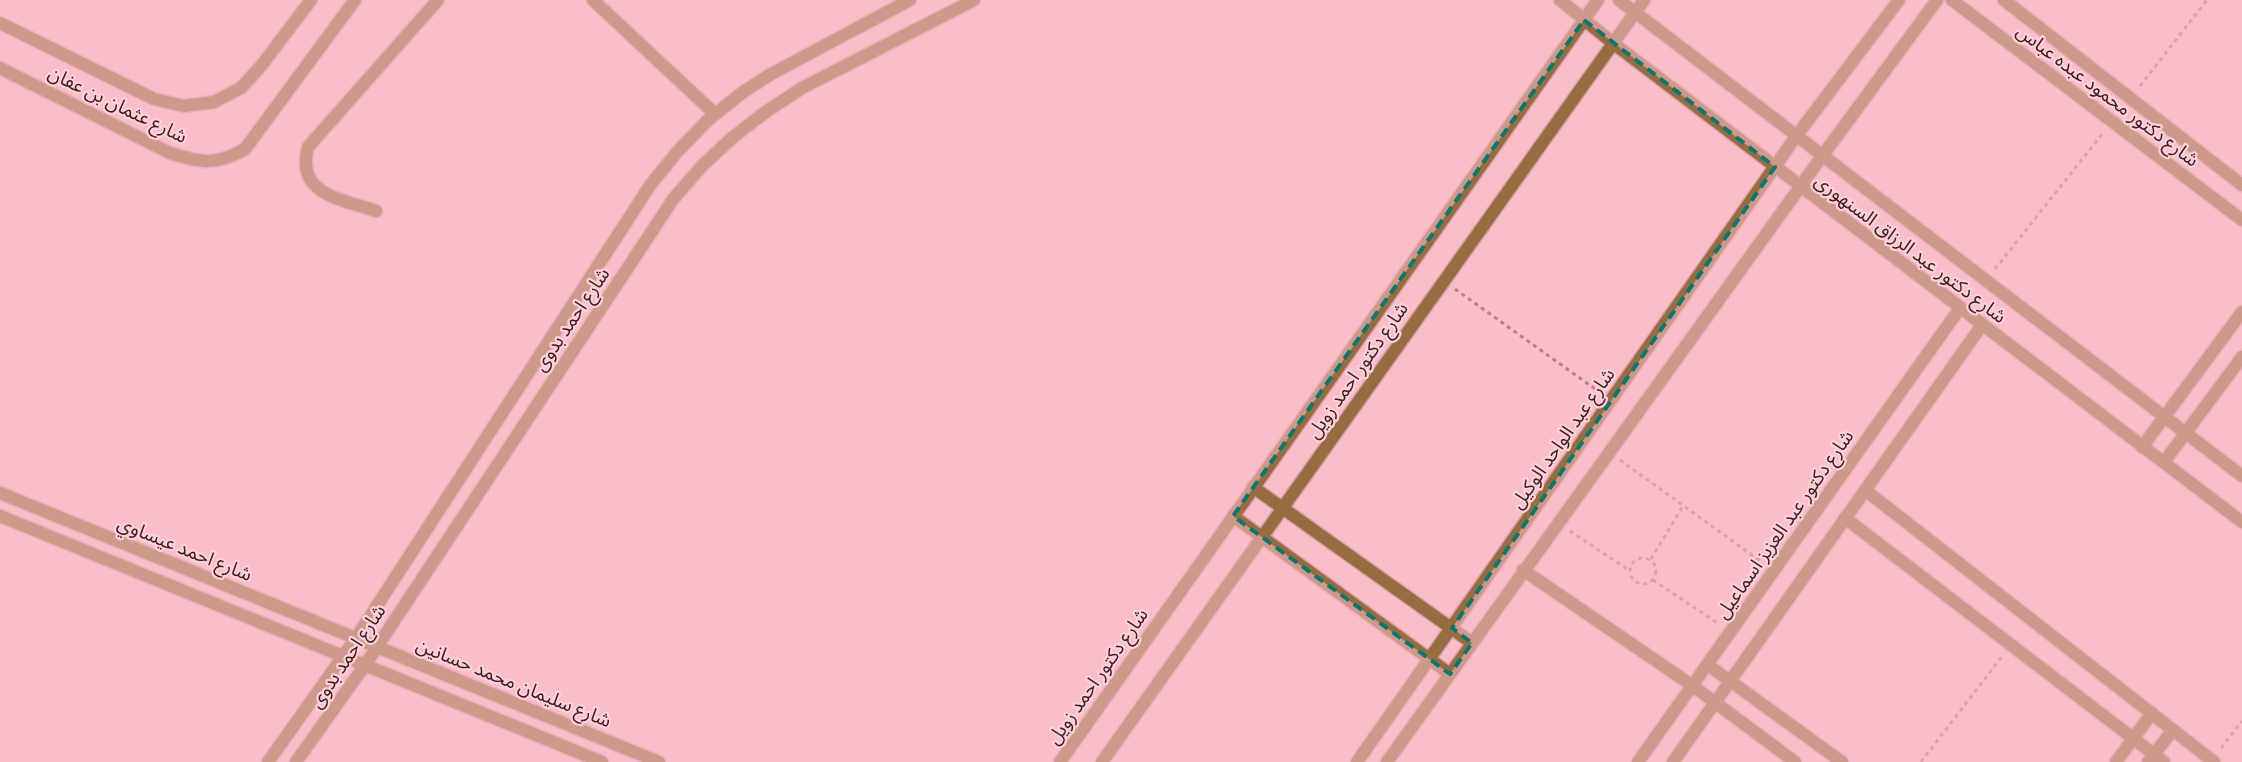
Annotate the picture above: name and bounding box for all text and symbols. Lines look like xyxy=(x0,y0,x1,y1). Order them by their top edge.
street label: شارع دكتور محمود عبده عباس xyxy=(2011,18,2204,173)
street label: شارع عثمان بن عفان xyxy=(44,60,191,150)
street label: شارع دكتور عبد الرزاق السنهورى xyxy=(1809,168,2012,330)
street label: شارع احمد بدوى xyxy=(527,263,616,377)
street label: شارع دكتور احمد زويل xyxy=(1301,297,1415,444)
street label: شارع عبد الواحد الوكيل xyxy=(1504,363,1621,514)
street label: شارع دكتور عبد العزيز اسماعيل xyxy=(1710,425,1860,624)
street label: شارع احمد عيساوي xyxy=(113,510,256,589)
street label: شارع احمد بدوى xyxy=(303,600,392,714)
street label: شارع دكتور احمد زويل xyxy=(1041,603,1155,750)
street label: شارع سليمان محمد حسانين xyxy=(412,632,615,734)

